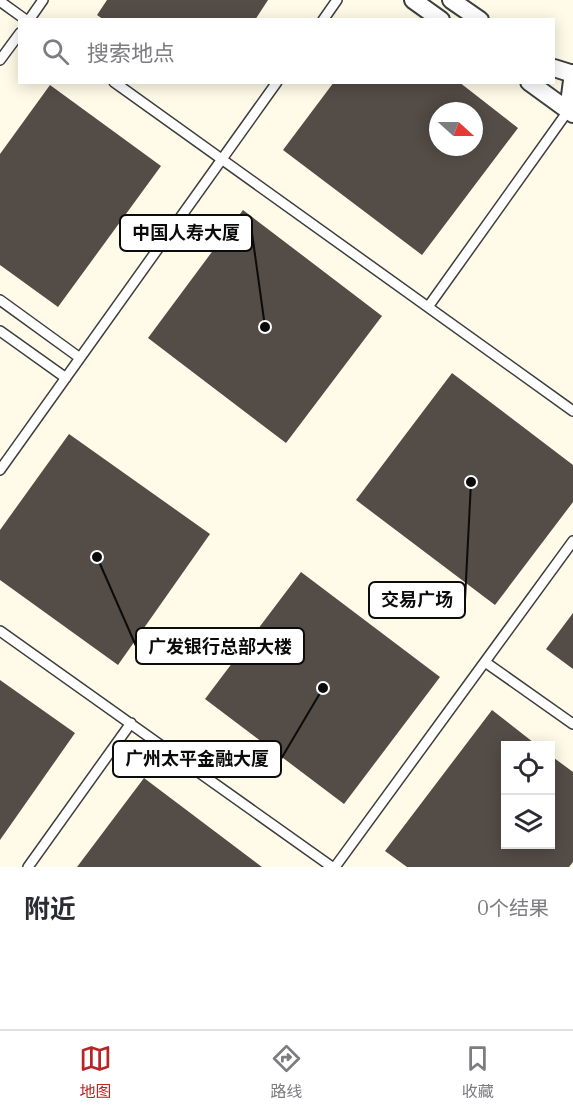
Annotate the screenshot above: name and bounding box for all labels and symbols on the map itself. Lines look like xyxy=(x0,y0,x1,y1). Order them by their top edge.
north arrow xyxy=(429,102,483,156)
callout: 中国人寿大厦 xyxy=(120,215,252,251)
text: 中国人寿大厦 xyxy=(132,221,240,244)
callout: 交易广场 xyxy=(369,582,465,618)
text: 交易广场 xyxy=(381,588,453,611)
callout: 广发银行总部大楼 xyxy=(136,628,304,664)
text: 广发银行总部大楼 xyxy=(148,635,292,658)
callout: 广州太平金融大厦 xyxy=(113,741,281,777)
text: 广州太平金融大厦 xyxy=(125,747,269,770)

